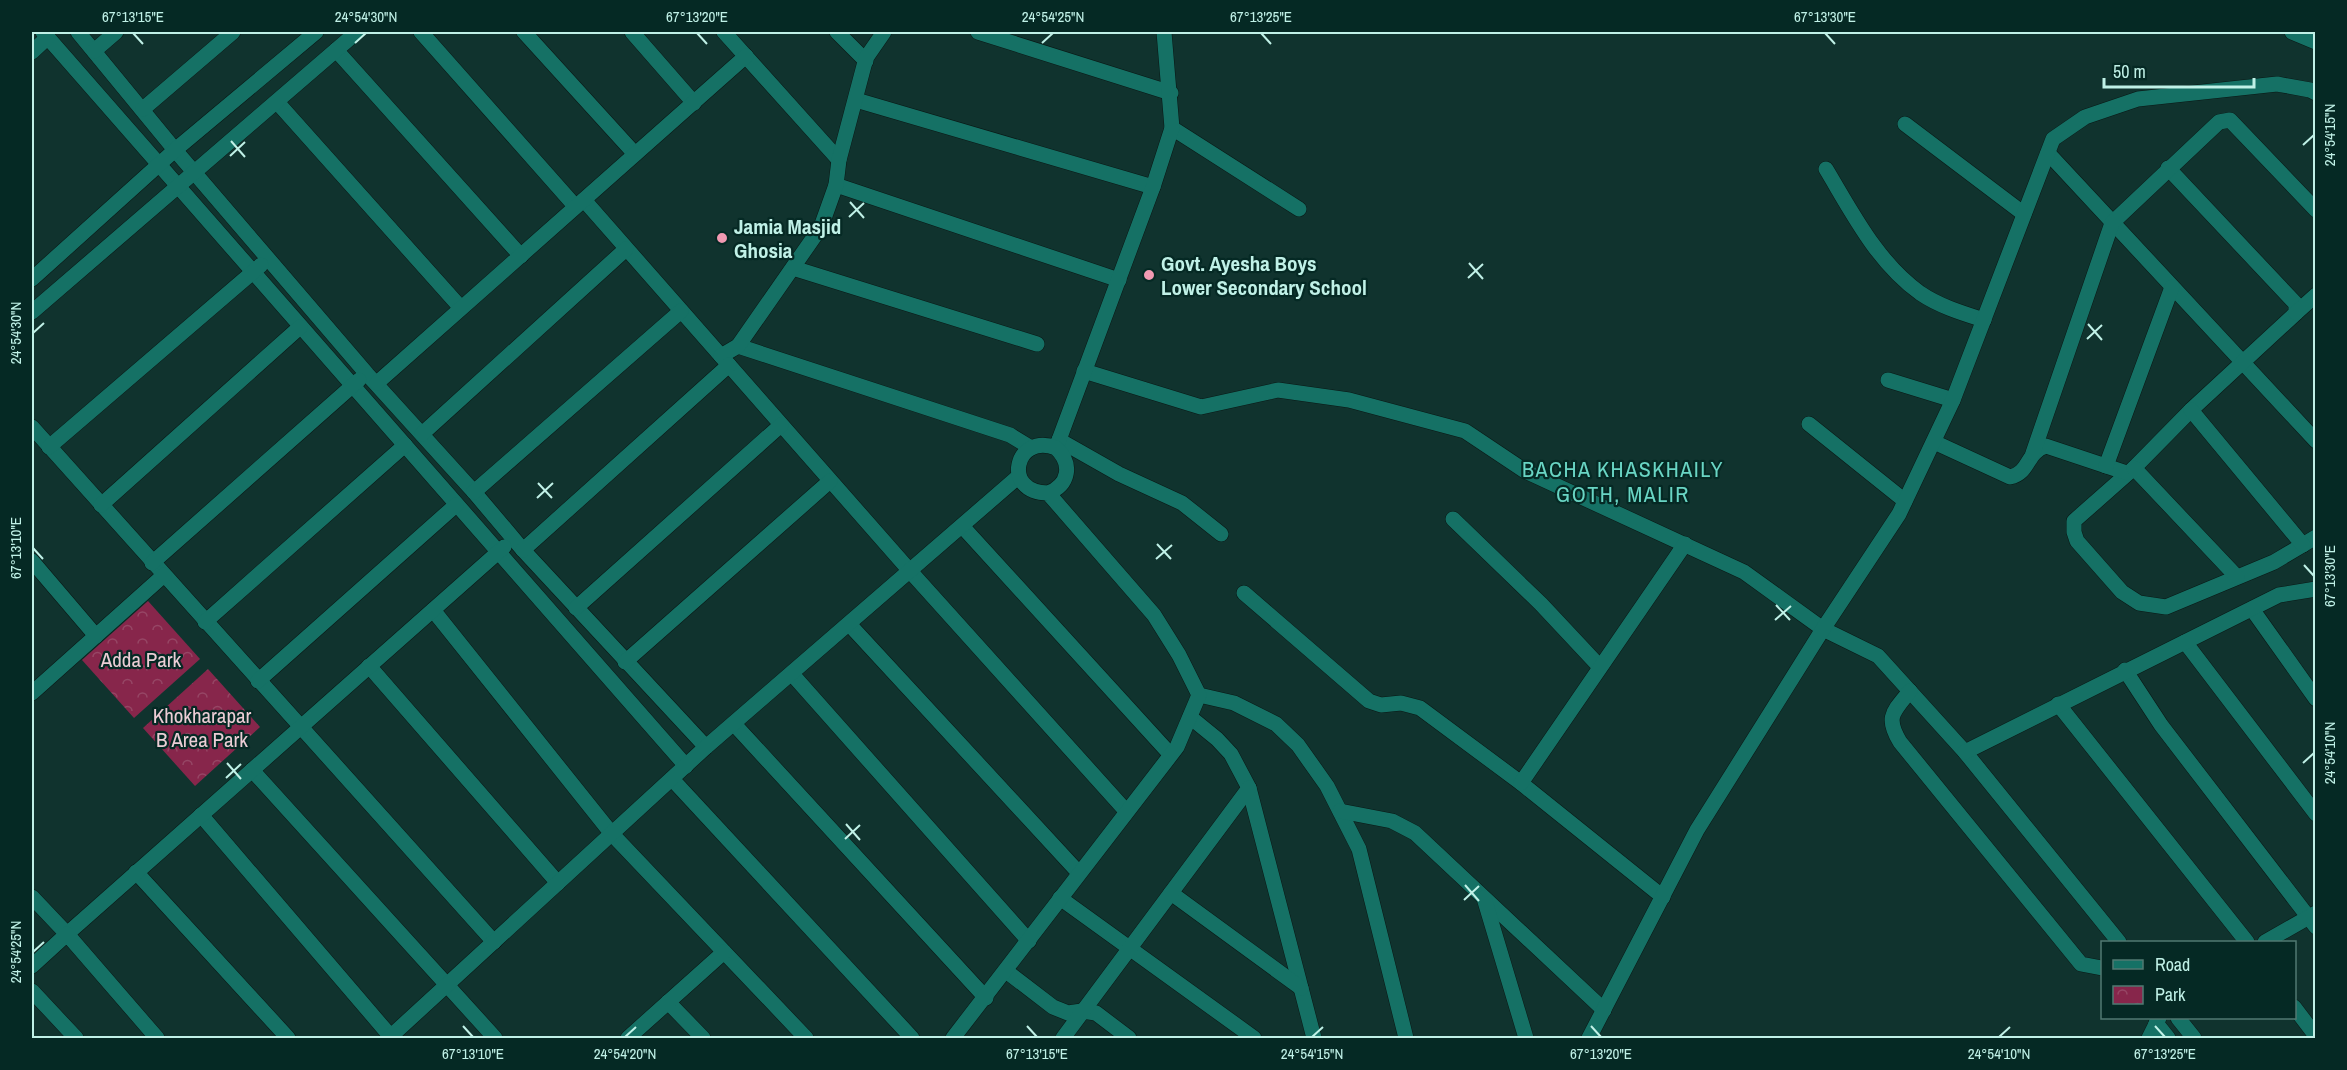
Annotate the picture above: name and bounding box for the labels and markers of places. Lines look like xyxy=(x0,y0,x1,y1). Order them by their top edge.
place label: Jamia Masjid Ghosia xyxy=(734,212,841,265)
marker: Jamia Masjid Ghosia xyxy=(715,231,729,245)
place label: Govt. Ayesha Boys Lower Secondary School xyxy=(1161,249,1367,302)
marker: Govt. Ayesha Boys Lower Secondary School xyxy=(1142,268,1156,282)

